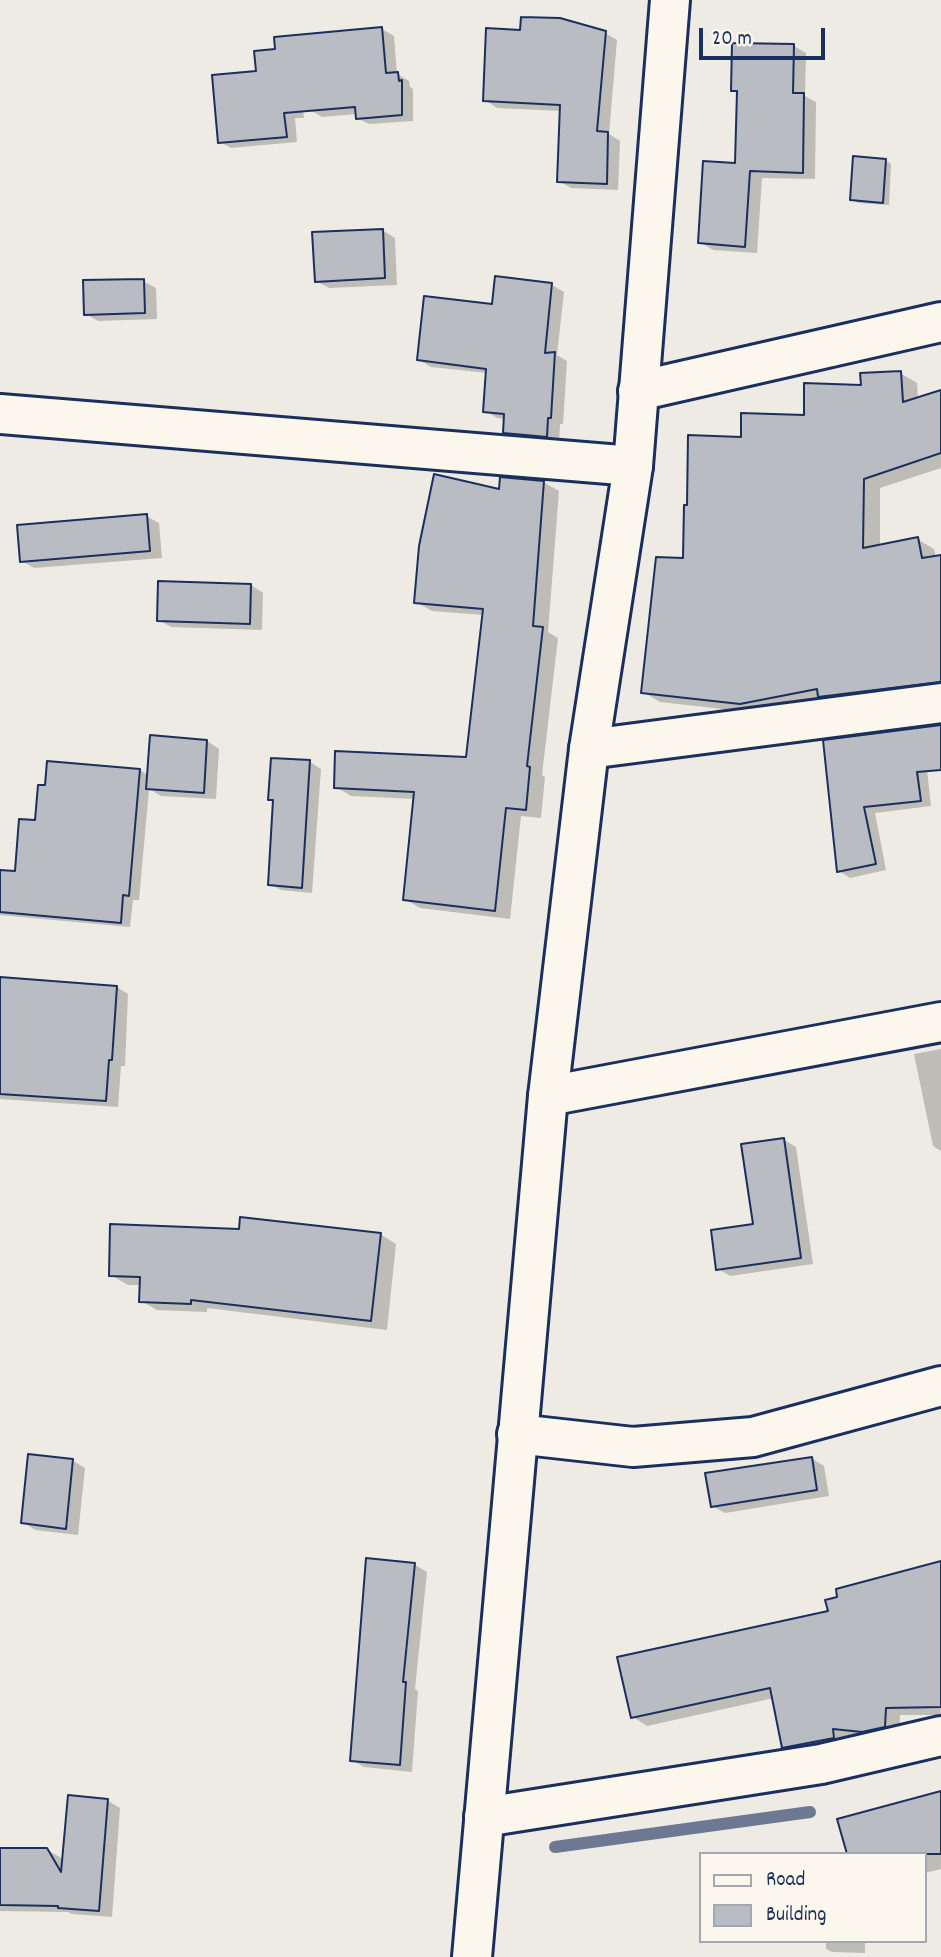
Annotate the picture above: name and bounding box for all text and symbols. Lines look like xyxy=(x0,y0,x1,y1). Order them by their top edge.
scale bar xyxy=(703,14,829,58)
text: 20 m xyxy=(712,25,752,55)
legend xyxy=(699,1852,927,1943)
text: Road xyxy=(766,1866,805,1896)
text: Building xyxy=(766,1901,826,1931)

